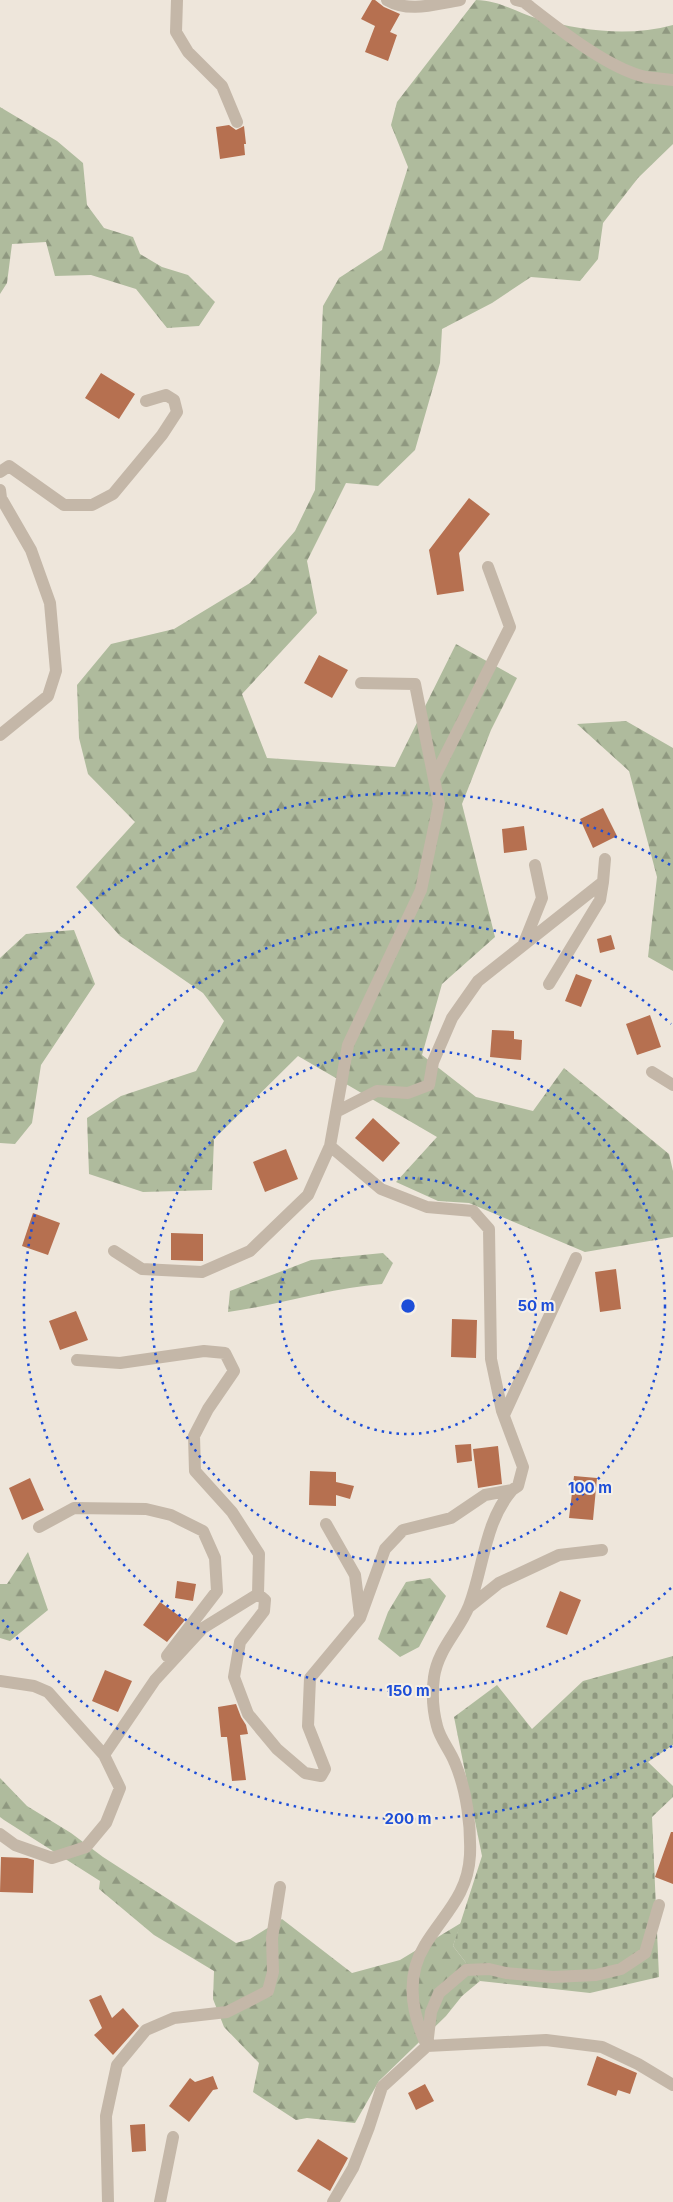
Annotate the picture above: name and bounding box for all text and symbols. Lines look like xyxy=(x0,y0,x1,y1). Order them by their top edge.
text: 50 m xyxy=(518,1296,554,1315)
centre of rings xyxy=(399,1297,417,1315)
text: 100 m xyxy=(568,1478,612,1497)
text: 150 m xyxy=(386,1681,430,1700)
text: 200 m xyxy=(385,1809,431,1828)

